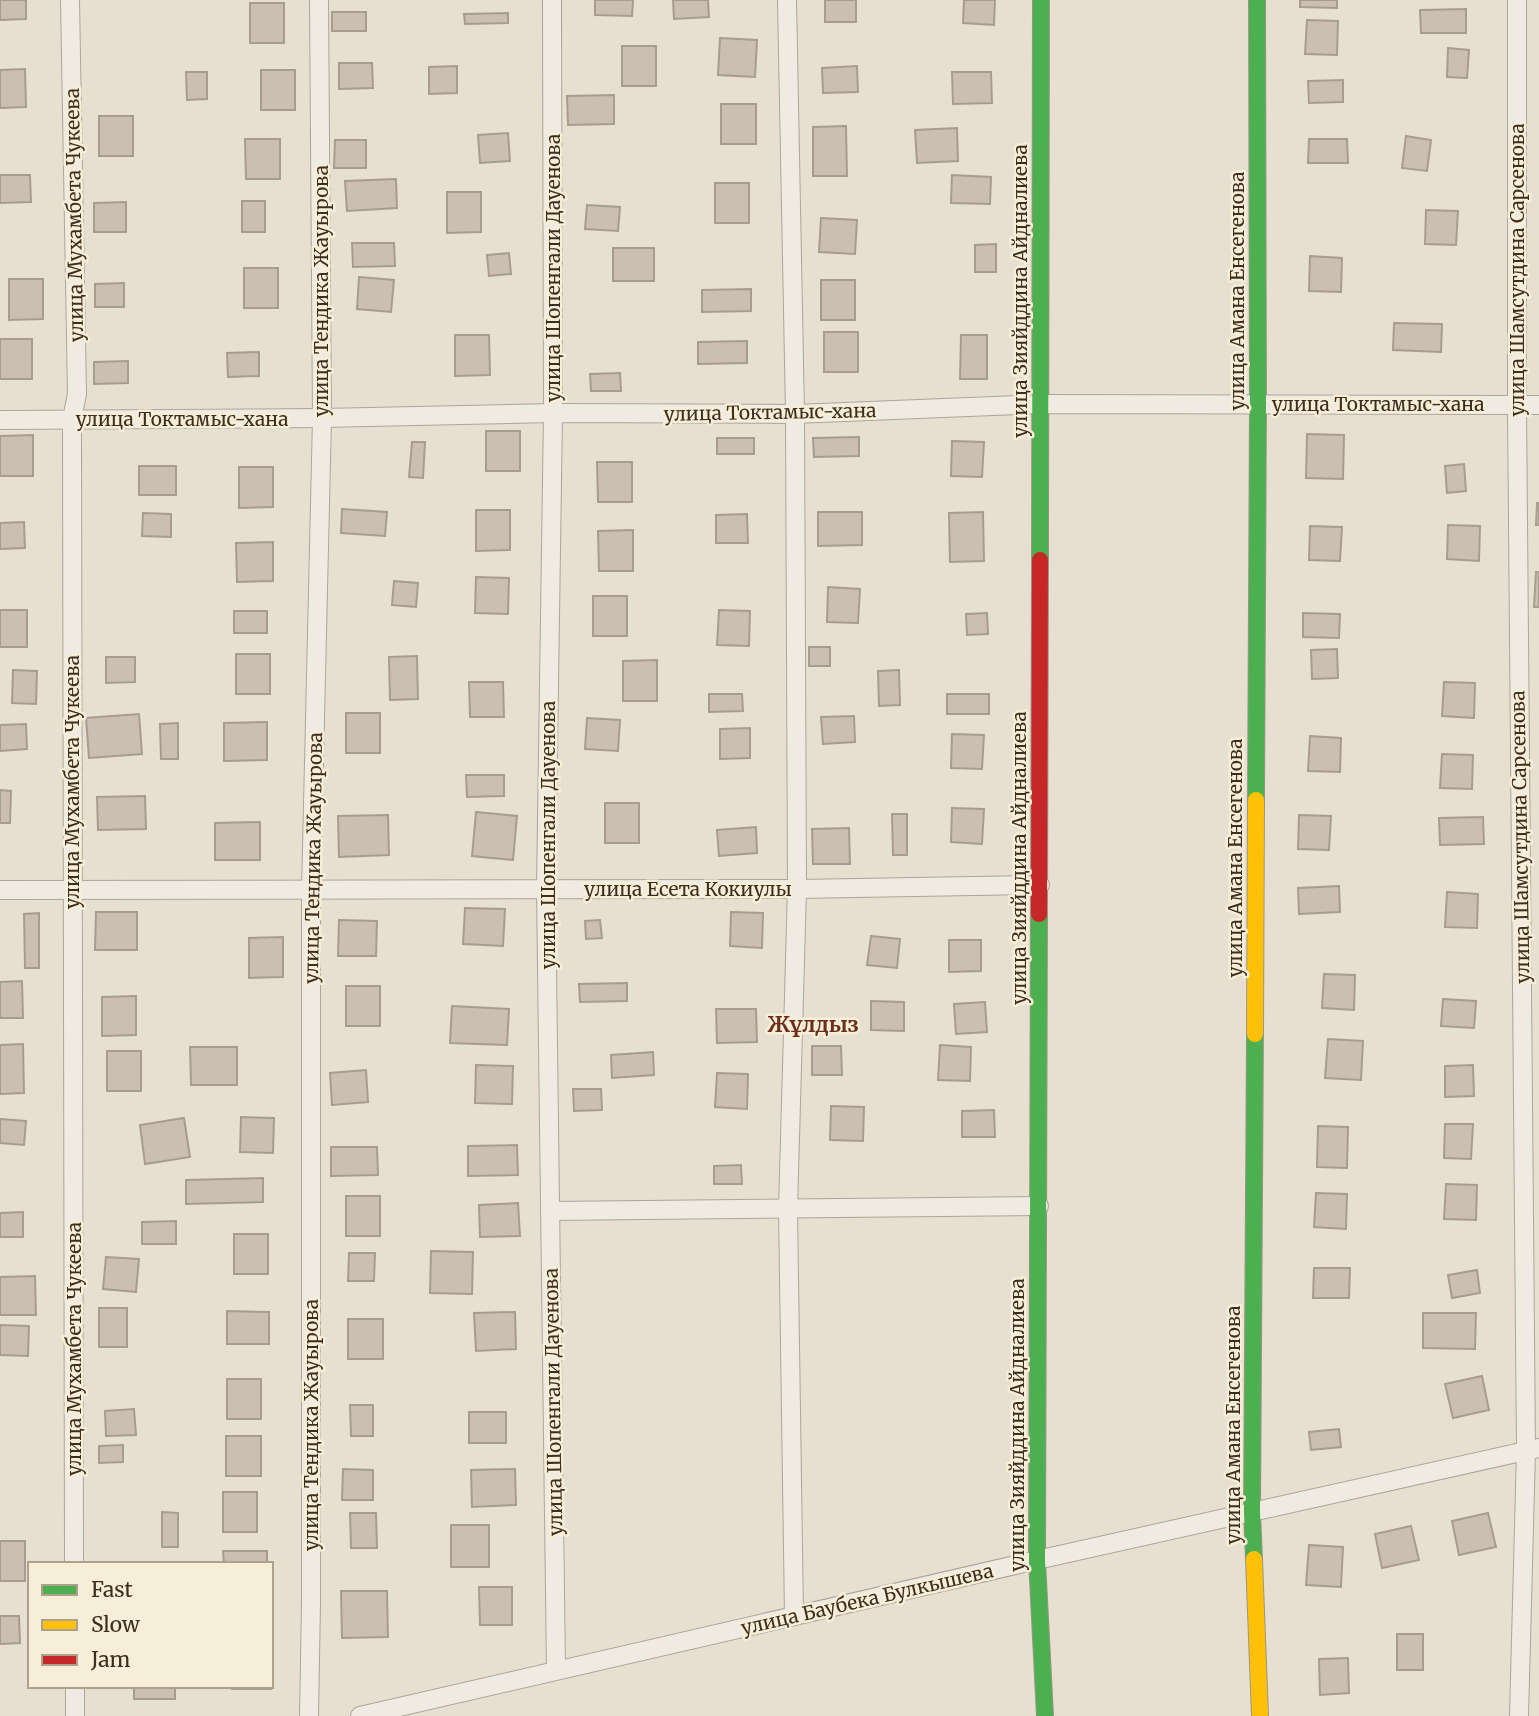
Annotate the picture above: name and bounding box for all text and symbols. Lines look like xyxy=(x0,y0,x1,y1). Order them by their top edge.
street label: улица Мухамбета Чукеева xyxy=(60,88,88,342)
street label: улица Шамсутдина Сарсенова xyxy=(1505,123,1529,417)
street label: улица Шопенгали Дауенова xyxy=(541,134,565,402)
street label: улица Зияйддина Айдналиева xyxy=(1008,144,1032,438)
street label: улица Тендика Жауырова xyxy=(309,165,333,417)
street label: улица Амана Енсегенова xyxy=(1225,171,1249,411)
street label: улица Токтамыс-хана xyxy=(1272,392,1484,416)
street label: улица Токтамыс-хана xyxy=(663,398,877,426)
street label: улица Токтамыс-хана xyxy=(76,407,288,431)
street label: улица Мухамбета Чукеева xyxy=(60,655,84,909)
street label: улица Шамсутдина Сарсенова xyxy=(1505,690,1535,984)
street label: улица Шопенгали Дауенова xyxy=(536,701,560,969)
street label: улица Зияйддина Айдналиева xyxy=(1007,711,1031,1005)
street label: улица Тендика Жауырова xyxy=(299,732,327,984)
street label: улица Амана Енсегенова xyxy=(1223,738,1247,978)
street label: улица Есета Кокиулы xyxy=(584,877,792,901)
district label: Жұлдыз xyxy=(767,1011,859,1038)
street label: улица Мухамбета Чукеева xyxy=(62,1222,86,1476)
street label: улица Шопенгали Дауенова xyxy=(539,1268,567,1536)
street label: улица Зияйддина Айдналиева xyxy=(1005,1278,1029,1572)
street label: улица Тендика Жауырова xyxy=(299,1299,323,1551)
street label: улица Амана Енсегенова xyxy=(1221,1305,1245,1545)
street label: улица Баубека Булкышева xyxy=(739,1558,995,1640)
legend xyxy=(28,1562,273,1688)
text: Fast xyxy=(91,1576,133,1603)
text: Slow xyxy=(91,1611,140,1638)
text: Jam xyxy=(90,1646,130,1673)

